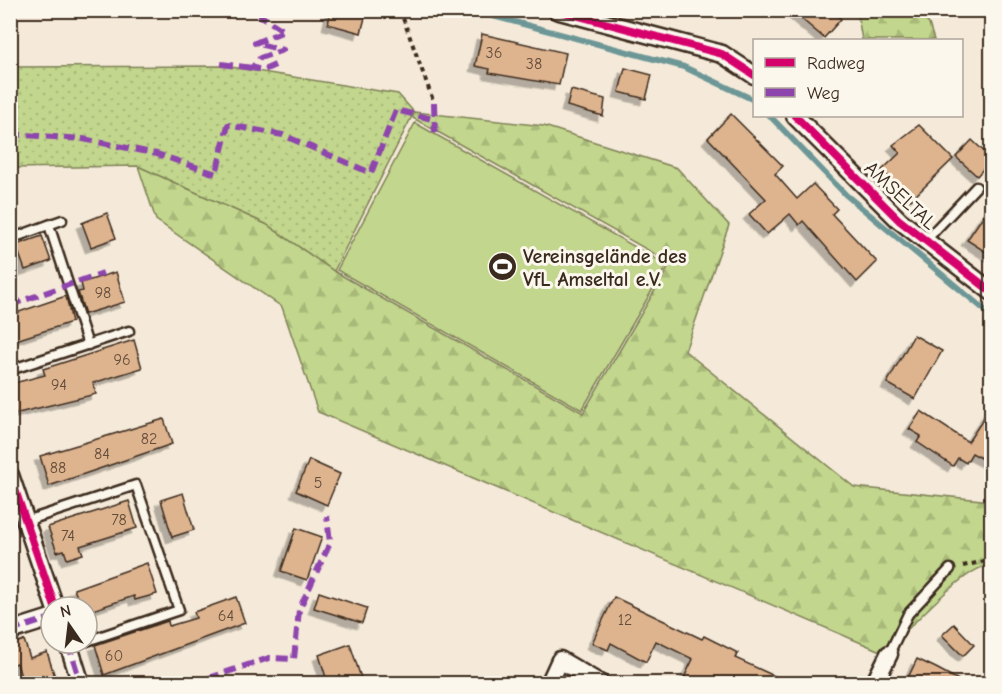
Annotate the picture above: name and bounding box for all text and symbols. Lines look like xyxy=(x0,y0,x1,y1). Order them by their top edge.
legend xyxy=(753,39,963,117)
house number: 36 xyxy=(486,44,502,62)
text: Radweg xyxy=(807,53,865,74)
house number: 38 xyxy=(526,55,542,73)
text: Weg xyxy=(807,83,840,104)
street label: AMSELTAL xyxy=(860,156,941,234)
place label: Vereinsgelände des VfL Amseltal e.V. xyxy=(523,245,687,291)
sports icon: Vereinsgelände des VfL Amseltal e.V. xyxy=(486,251,518,283)
house number: 98 xyxy=(95,284,111,302)
house number: 96 xyxy=(113,351,131,369)
house number: 94 xyxy=(51,376,67,394)
house number: 82 xyxy=(141,430,157,448)
house number: 84 xyxy=(94,445,110,463)
house number: 88 xyxy=(50,459,66,477)
house number: 5 xyxy=(314,474,322,492)
house number: 78 xyxy=(111,511,127,529)
house number: 74 xyxy=(61,527,75,545)
north arrow xyxy=(39,595,99,655)
text: N xyxy=(58,601,73,621)
house number: 64 xyxy=(218,607,234,625)
house number: 12 xyxy=(618,611,632,629)
house number: 60 xyxy=(105,647,123,665)

